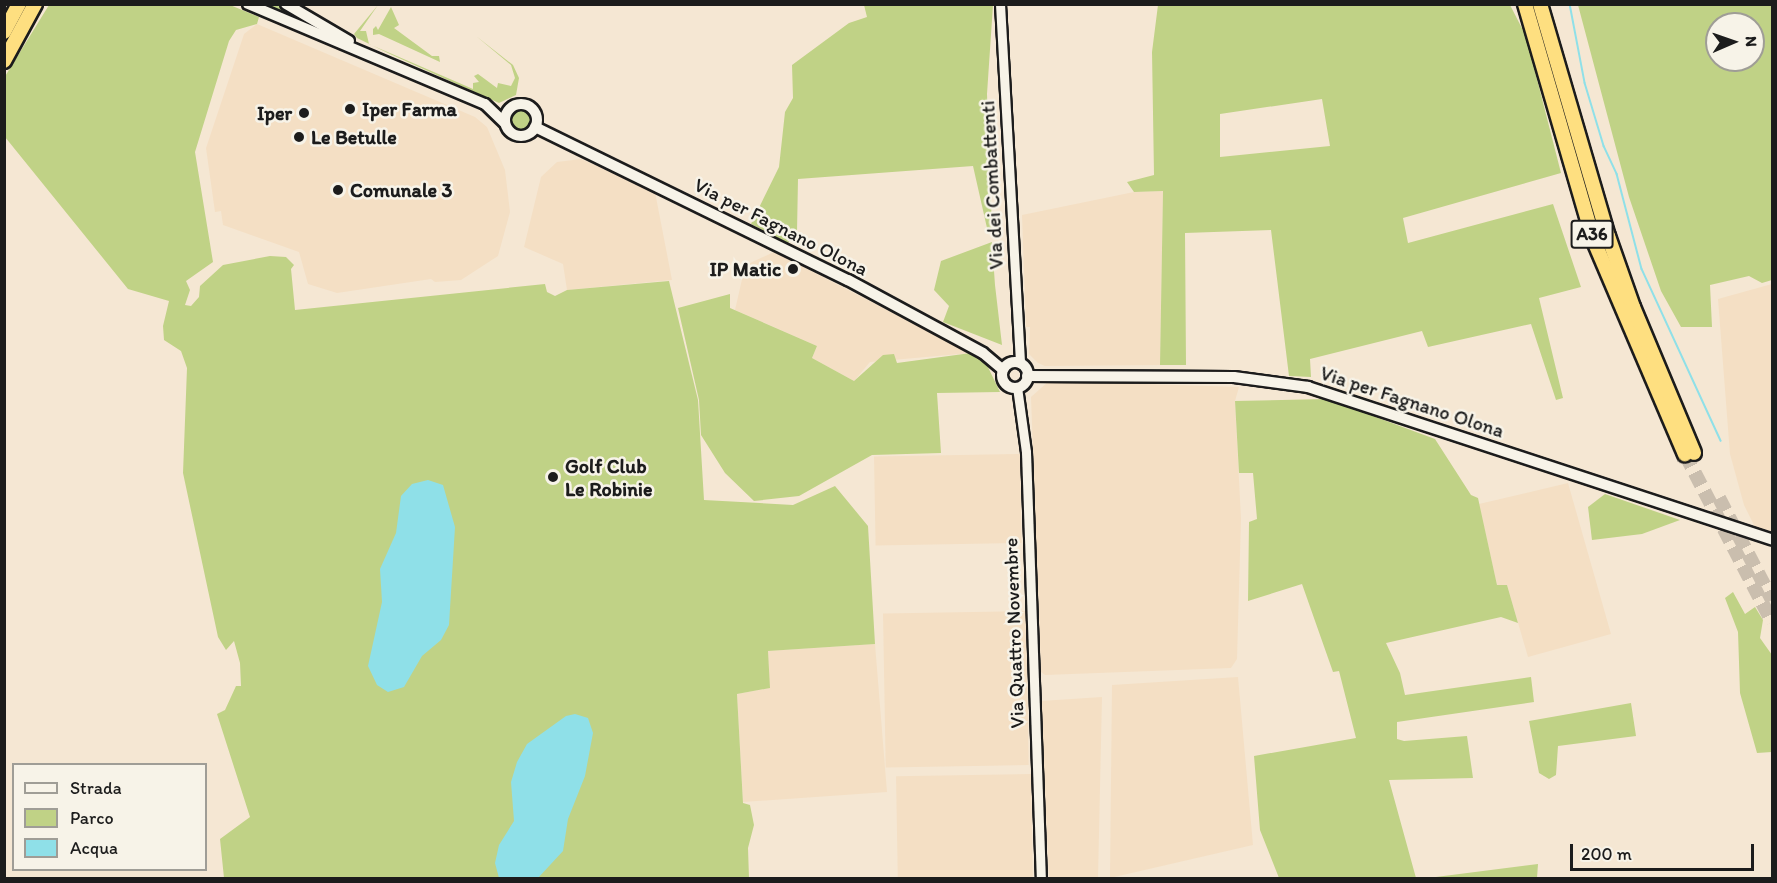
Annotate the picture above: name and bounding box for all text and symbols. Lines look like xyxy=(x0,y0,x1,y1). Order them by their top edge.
north arrow xyxy=(1705,12,1765,72)
text: N xyxy=(1742,36,1761,47)
place label: Iper Farma xyxy=(362,97,455,121)
street label: Via dei Combattenti xyxy=(976,100,1008,270)
place label: Iper xyxy=(257,101,292,125)
marker: Iper Farma xyxy=(343,102,357,116)
marker: Iper xyxy=(297,106,311,120)
place label: Le Betulle xyxy=(311,125,397,149)
marker: Le Betulle xyxy=(292,130,306,144)
street label: Via per Fagnano Olona xyxy=(690,173,872,281)
place label: Comunale 3 xyxy=(350,178,452,202)
marker: Comunale 3 xyxy=(331,183,345,197)
road number: A36 xyxy=(1570,219,1614,249)
place label: IP Matic xyxy=(710,257,781,281)
marker: IP Matic xyxy=(786,262,800,276)
street label: Via per Fagnano Olona xyxy=(1317,361,1507,443)
place label: Golf Club Le Robinie xyxy=(565,454,652,501)
marker: Golf Club Le Robinie xyxy=(546,470,560,484)
street label: Via Quattro Novembre xyxy=(999,538,1029,728)
legend xyxy=(12,763,207,871)
text: Strada xyxy=(70,777,122,799)
text: Parco xyxy=(70,807,114,829)
scale bar xyxy=(1573,832,1758,870)
text: Acqua xyxy=(70,837,118,859)
text: 200 m xyxy=(1581,843,1632,865)

